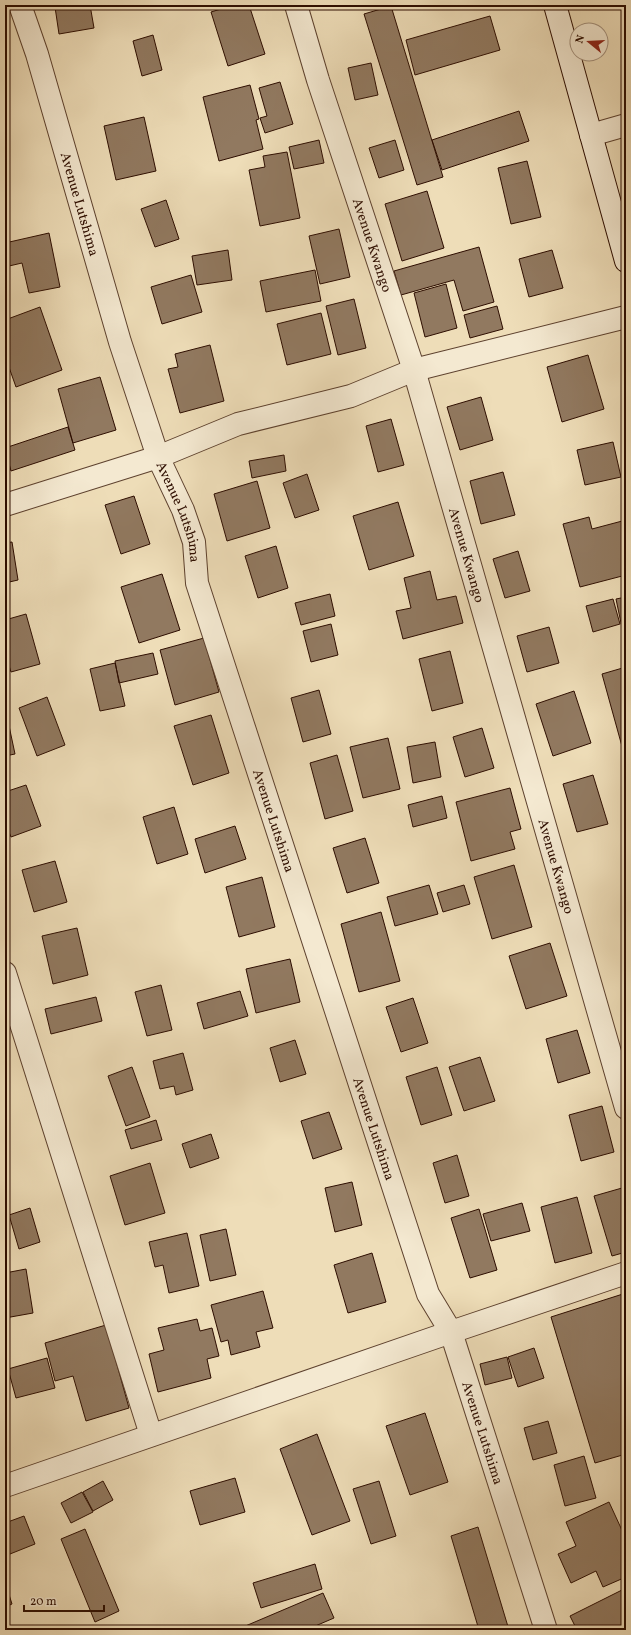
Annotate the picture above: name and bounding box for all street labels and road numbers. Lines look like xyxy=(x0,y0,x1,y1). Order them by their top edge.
street label: Avenue Lutshima xyxy=(55,150,103,259)
street label: Avenue Kwango xyxy=(347,196,396,295)
street label: Avenue Lutshima xyxy=(150,459,203,563)
street label: Avenue Kwango xyxy=(443,506,488,605)
street label: Avenue Lutshima xyxy=(247,767,298,875)
street label: Avenue Kwango xyxy=(532,817,578,916)
street label: Avenue Lutshima xyxy=(347,1075,398,1183)
street label: Avenue Lutshima xyxy=(456,1379,507,1487)

